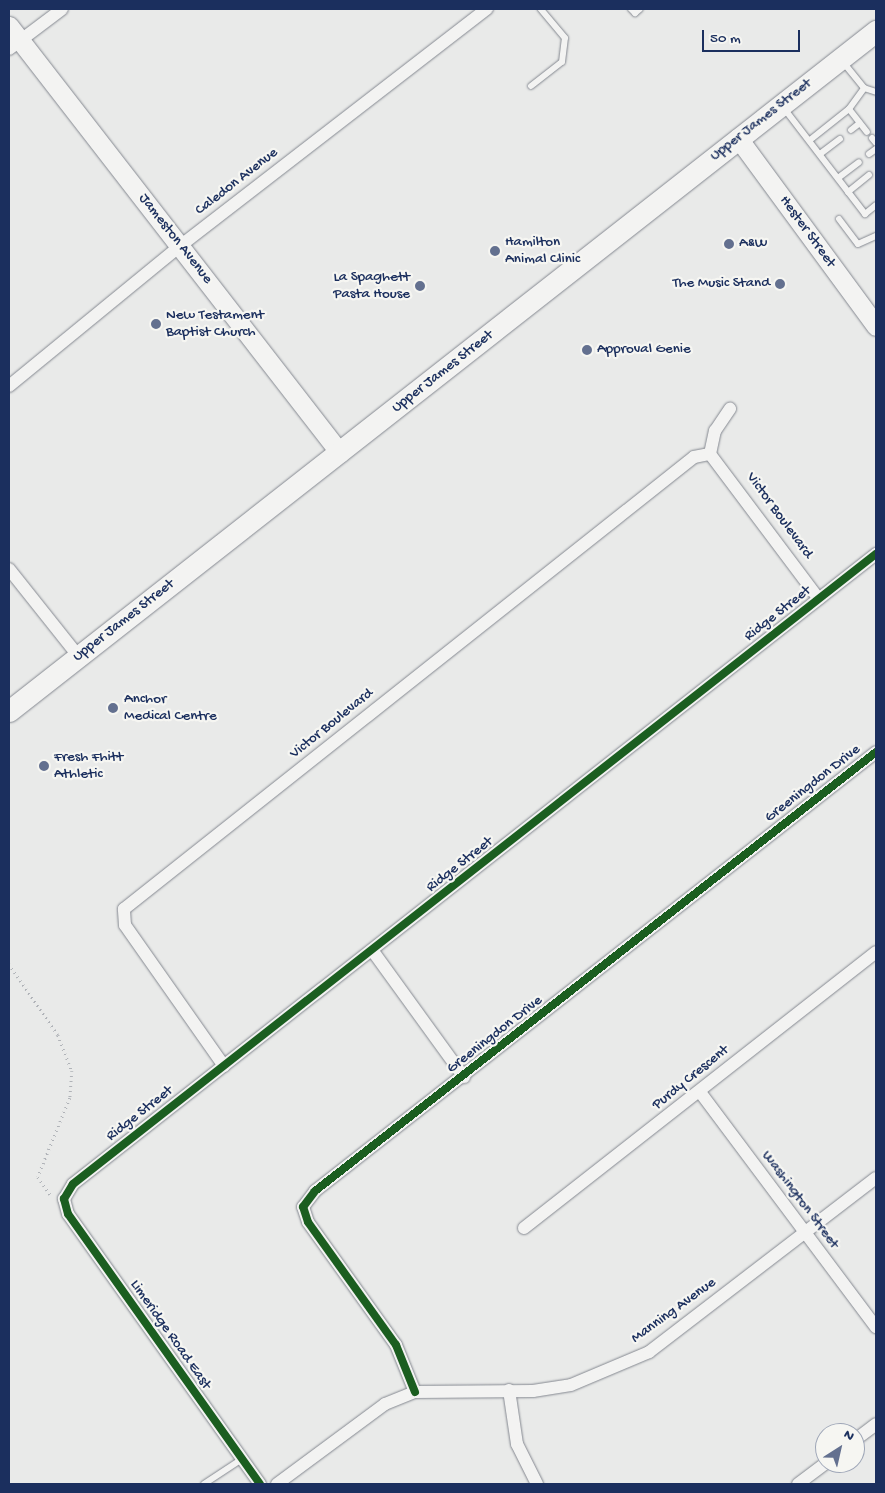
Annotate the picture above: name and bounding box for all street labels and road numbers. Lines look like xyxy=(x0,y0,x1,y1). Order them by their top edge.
street label: Upper James Street xyxy=(707,75,815,165)
street label: Caledon Avenue xyxy=(192,144,282,220)
street label: Jameston Avenue xyxy=(134,190,216,288)
street label: Hester Street xyxy=(775,193,839,271)
street label: Upper James Street xyxy=(389,327,497,417)
street label: Victor Boulevard xyxy=(742,469,816,563)
street label: Upper James Street xyxy=(70,576,178,666)
street label: Ridge Street xyxy=(741,582,815,646)
street label: Victor Boulevard xyxy=(287,685,377,763)
street label: Greeningdon Drive xyxy=(762,741,864,827)
street label: Ridge Street xyxy=(423,833,497,897)
street label: Greeningdon Drive xyxy=(444,992,546,1078)
street label: Purdy Crescent xyxy=(649,1042,733,1114)
street label: Ridge Street xyxy=(103,1082,177,1146)
street label: Washington Street xyxy=(757,1147,843,1253)
street label: Manning Avenue xyxy=(628,1274,720,1348)
street label: Limeridge Road East xyxy=(125,1277,215,1393)

